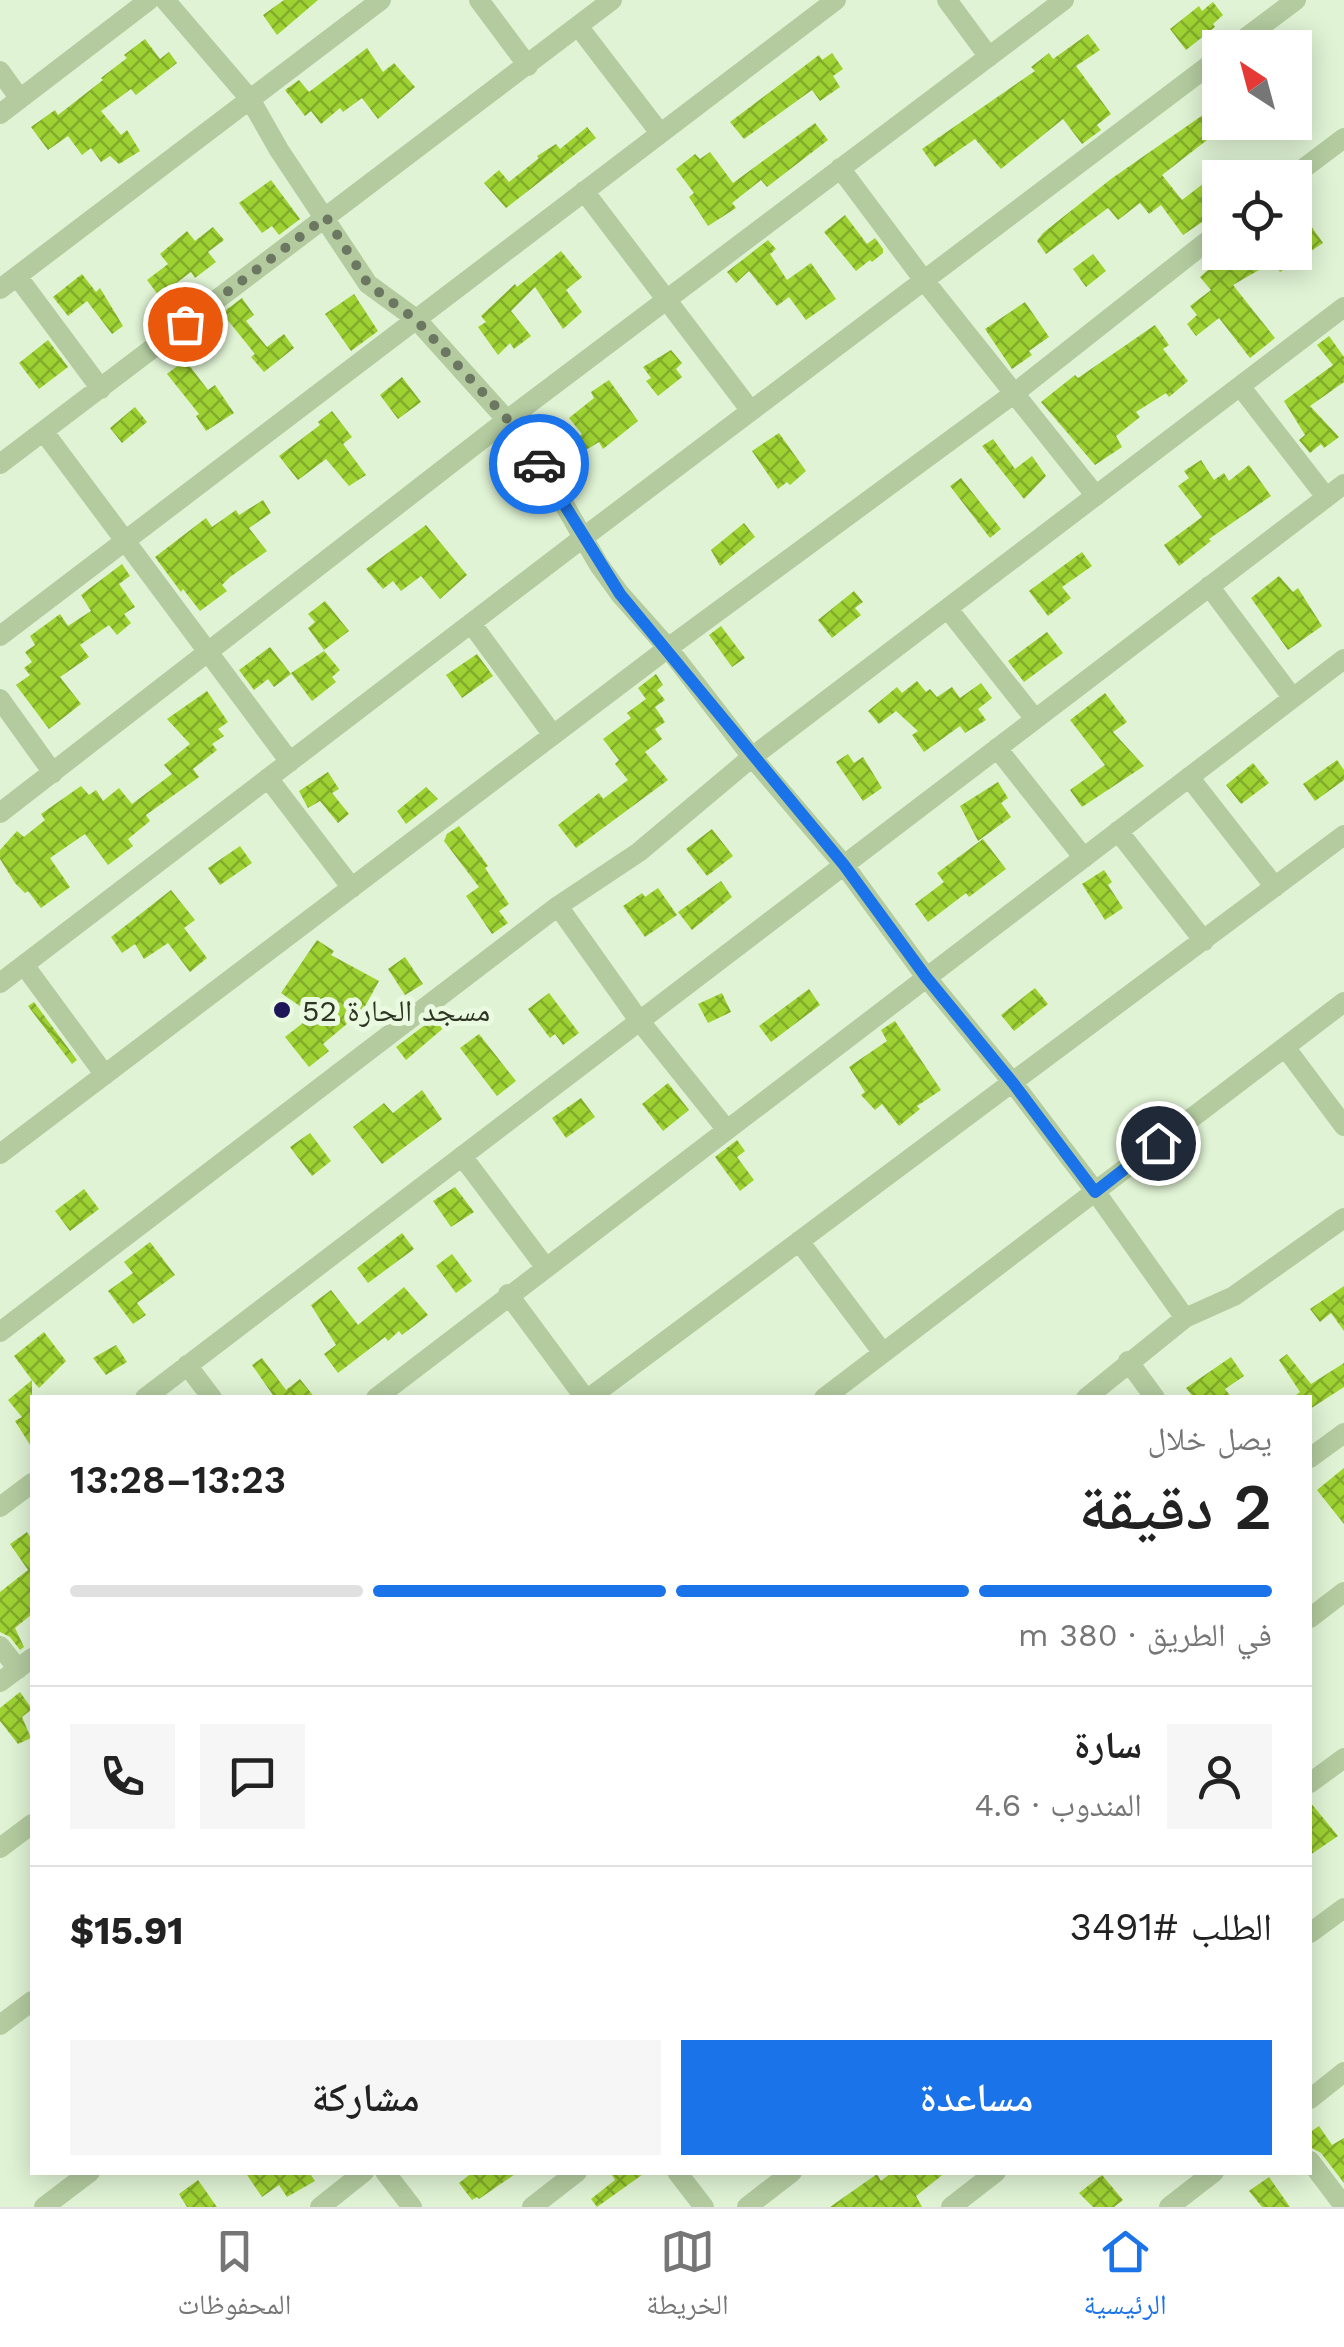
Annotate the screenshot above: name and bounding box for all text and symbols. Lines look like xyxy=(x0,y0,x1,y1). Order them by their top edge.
north arrow xyxy=(1202,30,1312,140)
map controls xyxy=(1202,30,1312,270)
button: locate xyxy=(1202,160,1312,270)
pin xyxy=(143,282,228,367)
icon: bag xyxy=(158,297,213,352)
courier xyxy=(489,414,589,514)
icon: car xyxy=(512,437,567,492)
place label: مسجد الحارة 52 xyxy=(302,993,490,1028)
marker: مسجد الحارة 52 xyxy=(271,999,293,1021)
pin xyxy=(1116,1101,1201,1186)
icon: home xyxy=(1131,1116,1186,1171)
text: يصل خلال xyxy=(1147,1420,1272,1458)
text: 13:23–13:28 xyxy=(70,1458,286,1502)
text: 2 دقيقة xyxy=(1079,1469,1272,1545)
text: في الطريق · 380 m xyxy=(1018,1616,1272,1654)
text: سارة xyxy=(1074,1723,1142,1767)
button: phone xyxy=(70,1724,175,1829)
button: chat xyxy=(200,1724,305,1829)
button: person xyxy=(1167,1724,1272,1829)
text: المندوب · 4.6 xyxy=(974,1786,1142,1824)
text: الطلب #3491 xyxy=(1070,1905,1272,1949)
text: $15.91 xyxy=(70,1909,184,1953)
button: مشاركة xyxy=(70,2040,661,2155)
button: مساعدة xyxy=(681,2040,1272,2155)
tab: المحفوظات xyxy=(177,2224,291,2332)
tab: الخريطة xyxy=(646,2224,729,2332)
tab: الرئيسية xyxy=(1084,2224,1167,2332)

